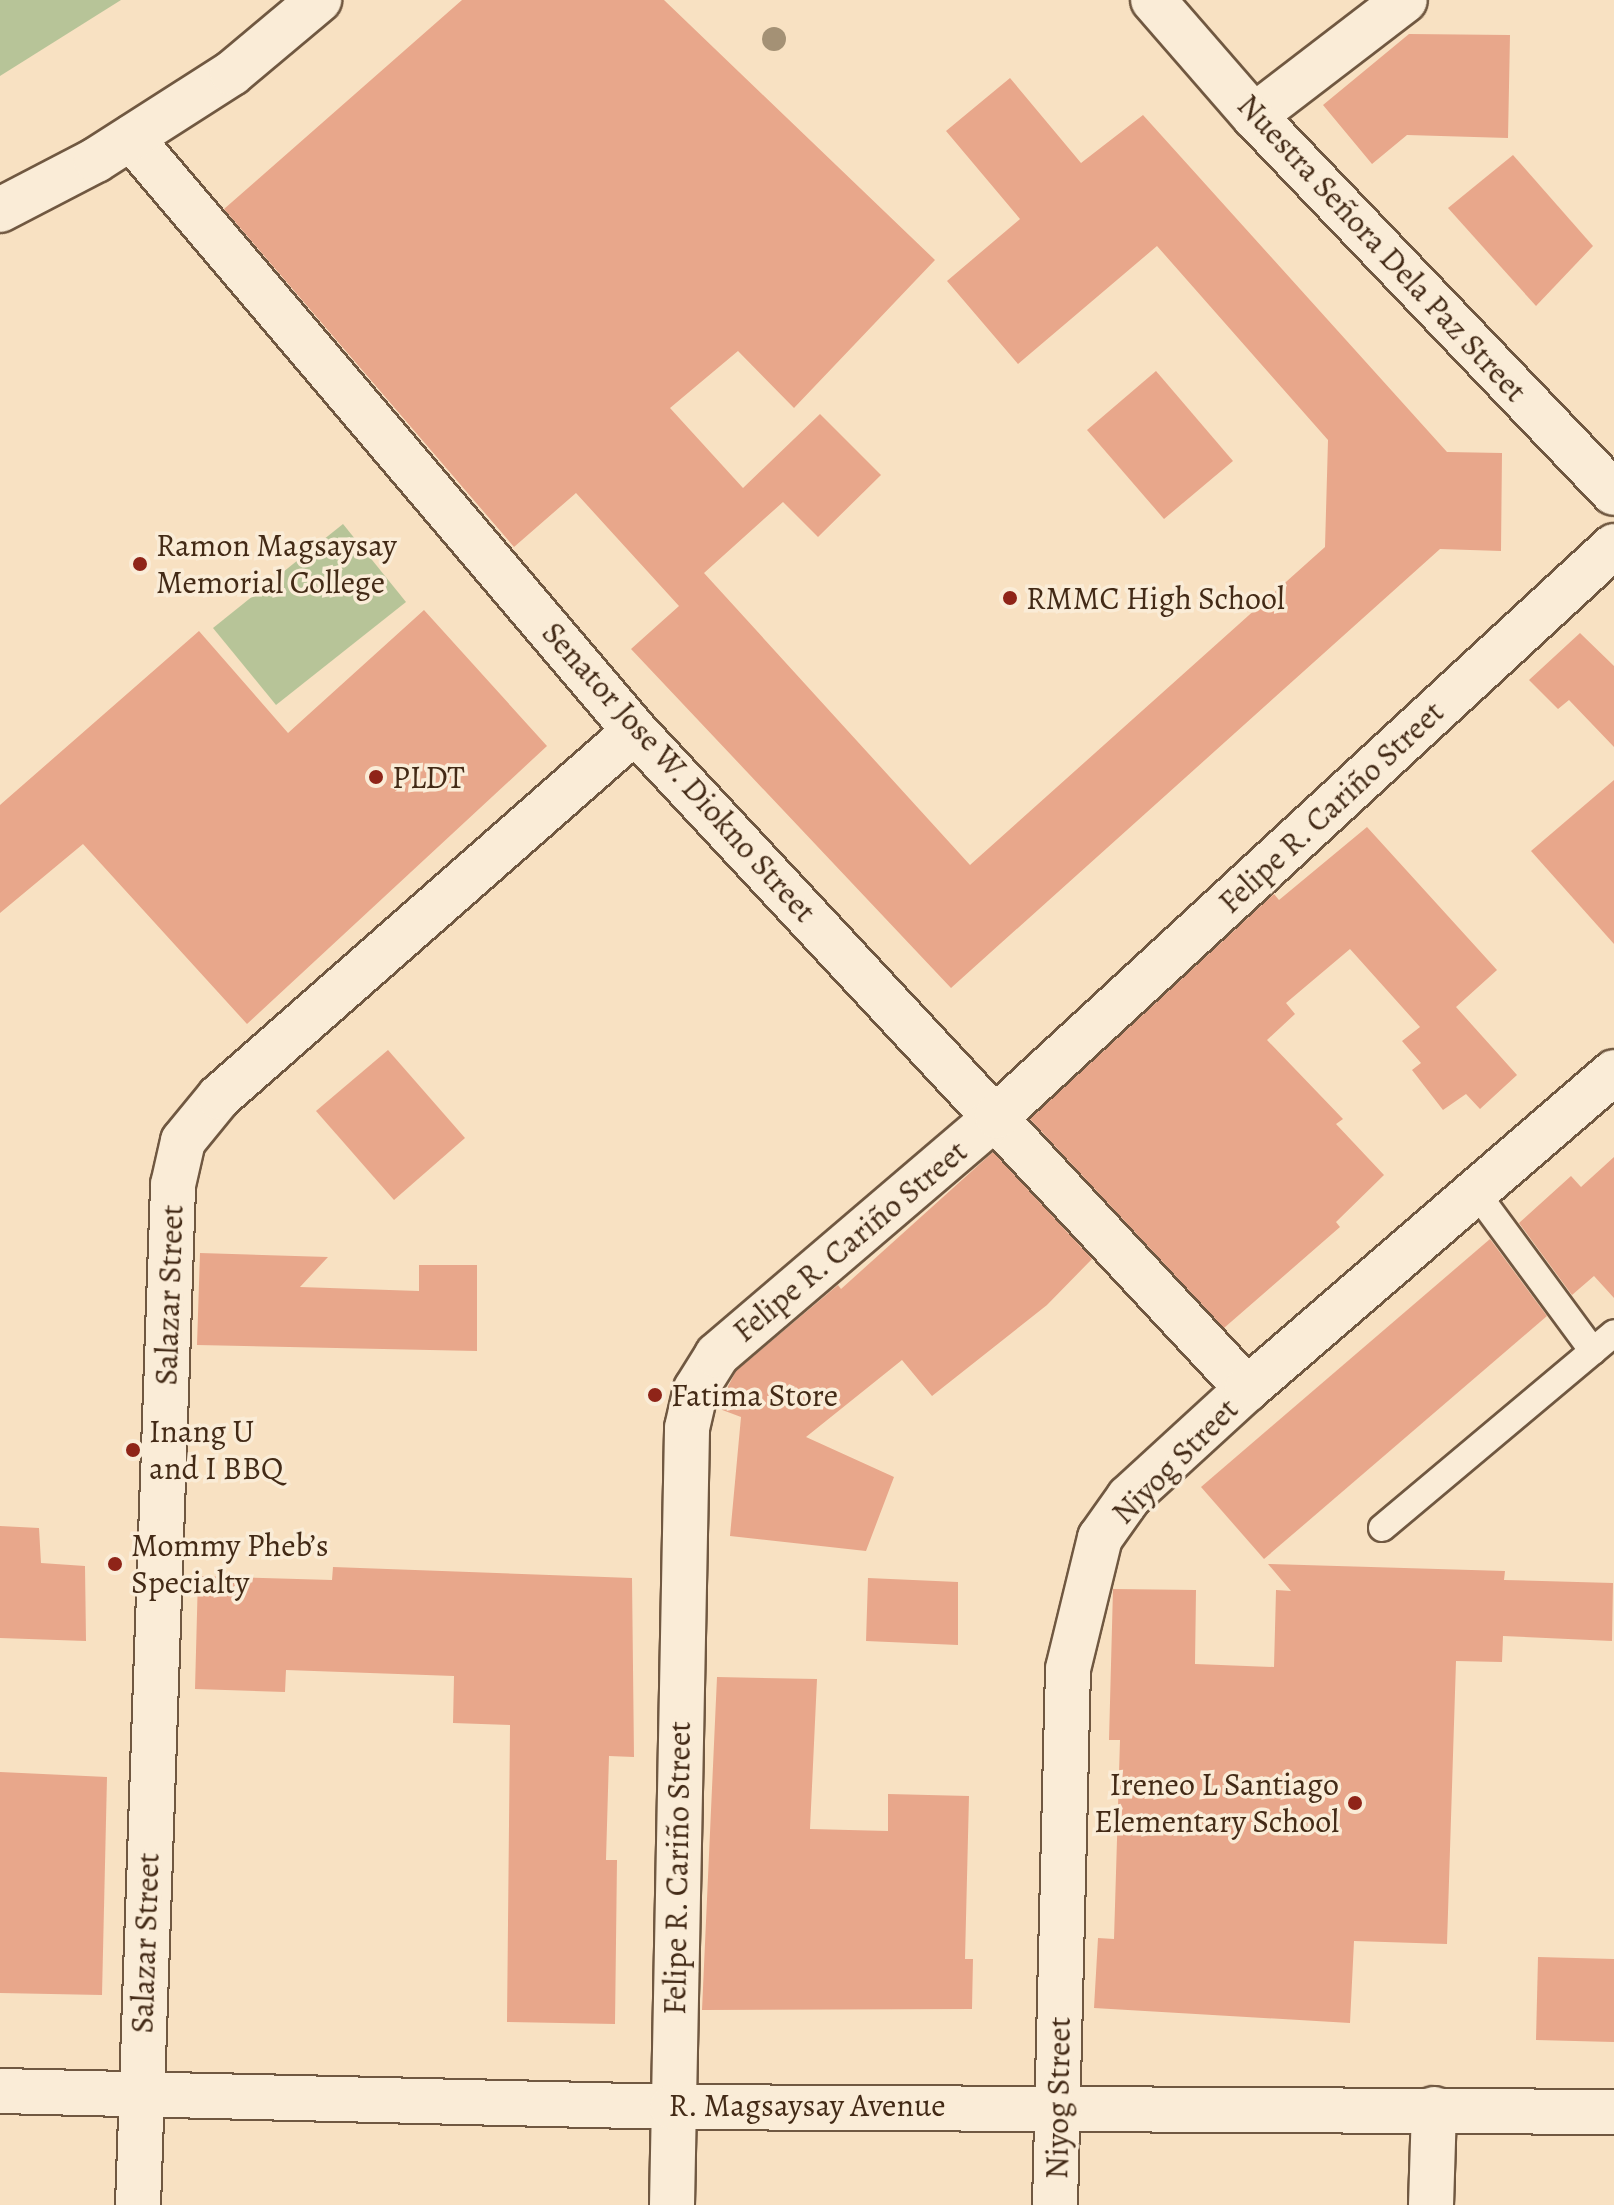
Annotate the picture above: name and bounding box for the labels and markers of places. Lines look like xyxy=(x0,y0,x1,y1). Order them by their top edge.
place label: Ramon Magsaysay Memorial College xyxy=(156,527,397,602)
marker: Ramon Magsaysay Memorial College xyxy=(131,555,149,573)
place label: RMMC High School xyxy=(1026,579,1285,617)
marker: RMMC High School xyxy=(1001,589,1019,607)
place label: PLDT xyxy=(392,758,465,796)
marker: PLDT xyxy=(367,768,385,786)
place label: Fatima Store xyxy=(671,1376,838,1414)
marker: Fatima Store xyxy=(646,1386,664,1404)
place label: Inang U and I BBQ xyxy=(149,1413,283,1488)
marker: Inang U and I BBQ xyxy=(124,1441,142,1459)
place label: Mommy Pheb’s Specialty xyxy=(131,1527,329,1602)
marker: Mommy Pheb’s Specialty xyxy=(106,1555,124,1573)
place label: Ireneo L Santiago Elementary School xyxy=(1094,1766,1339,1841)
marker: Ireneo L Santiago Elementary School xyxy=(1346,1794,1364,1812)

